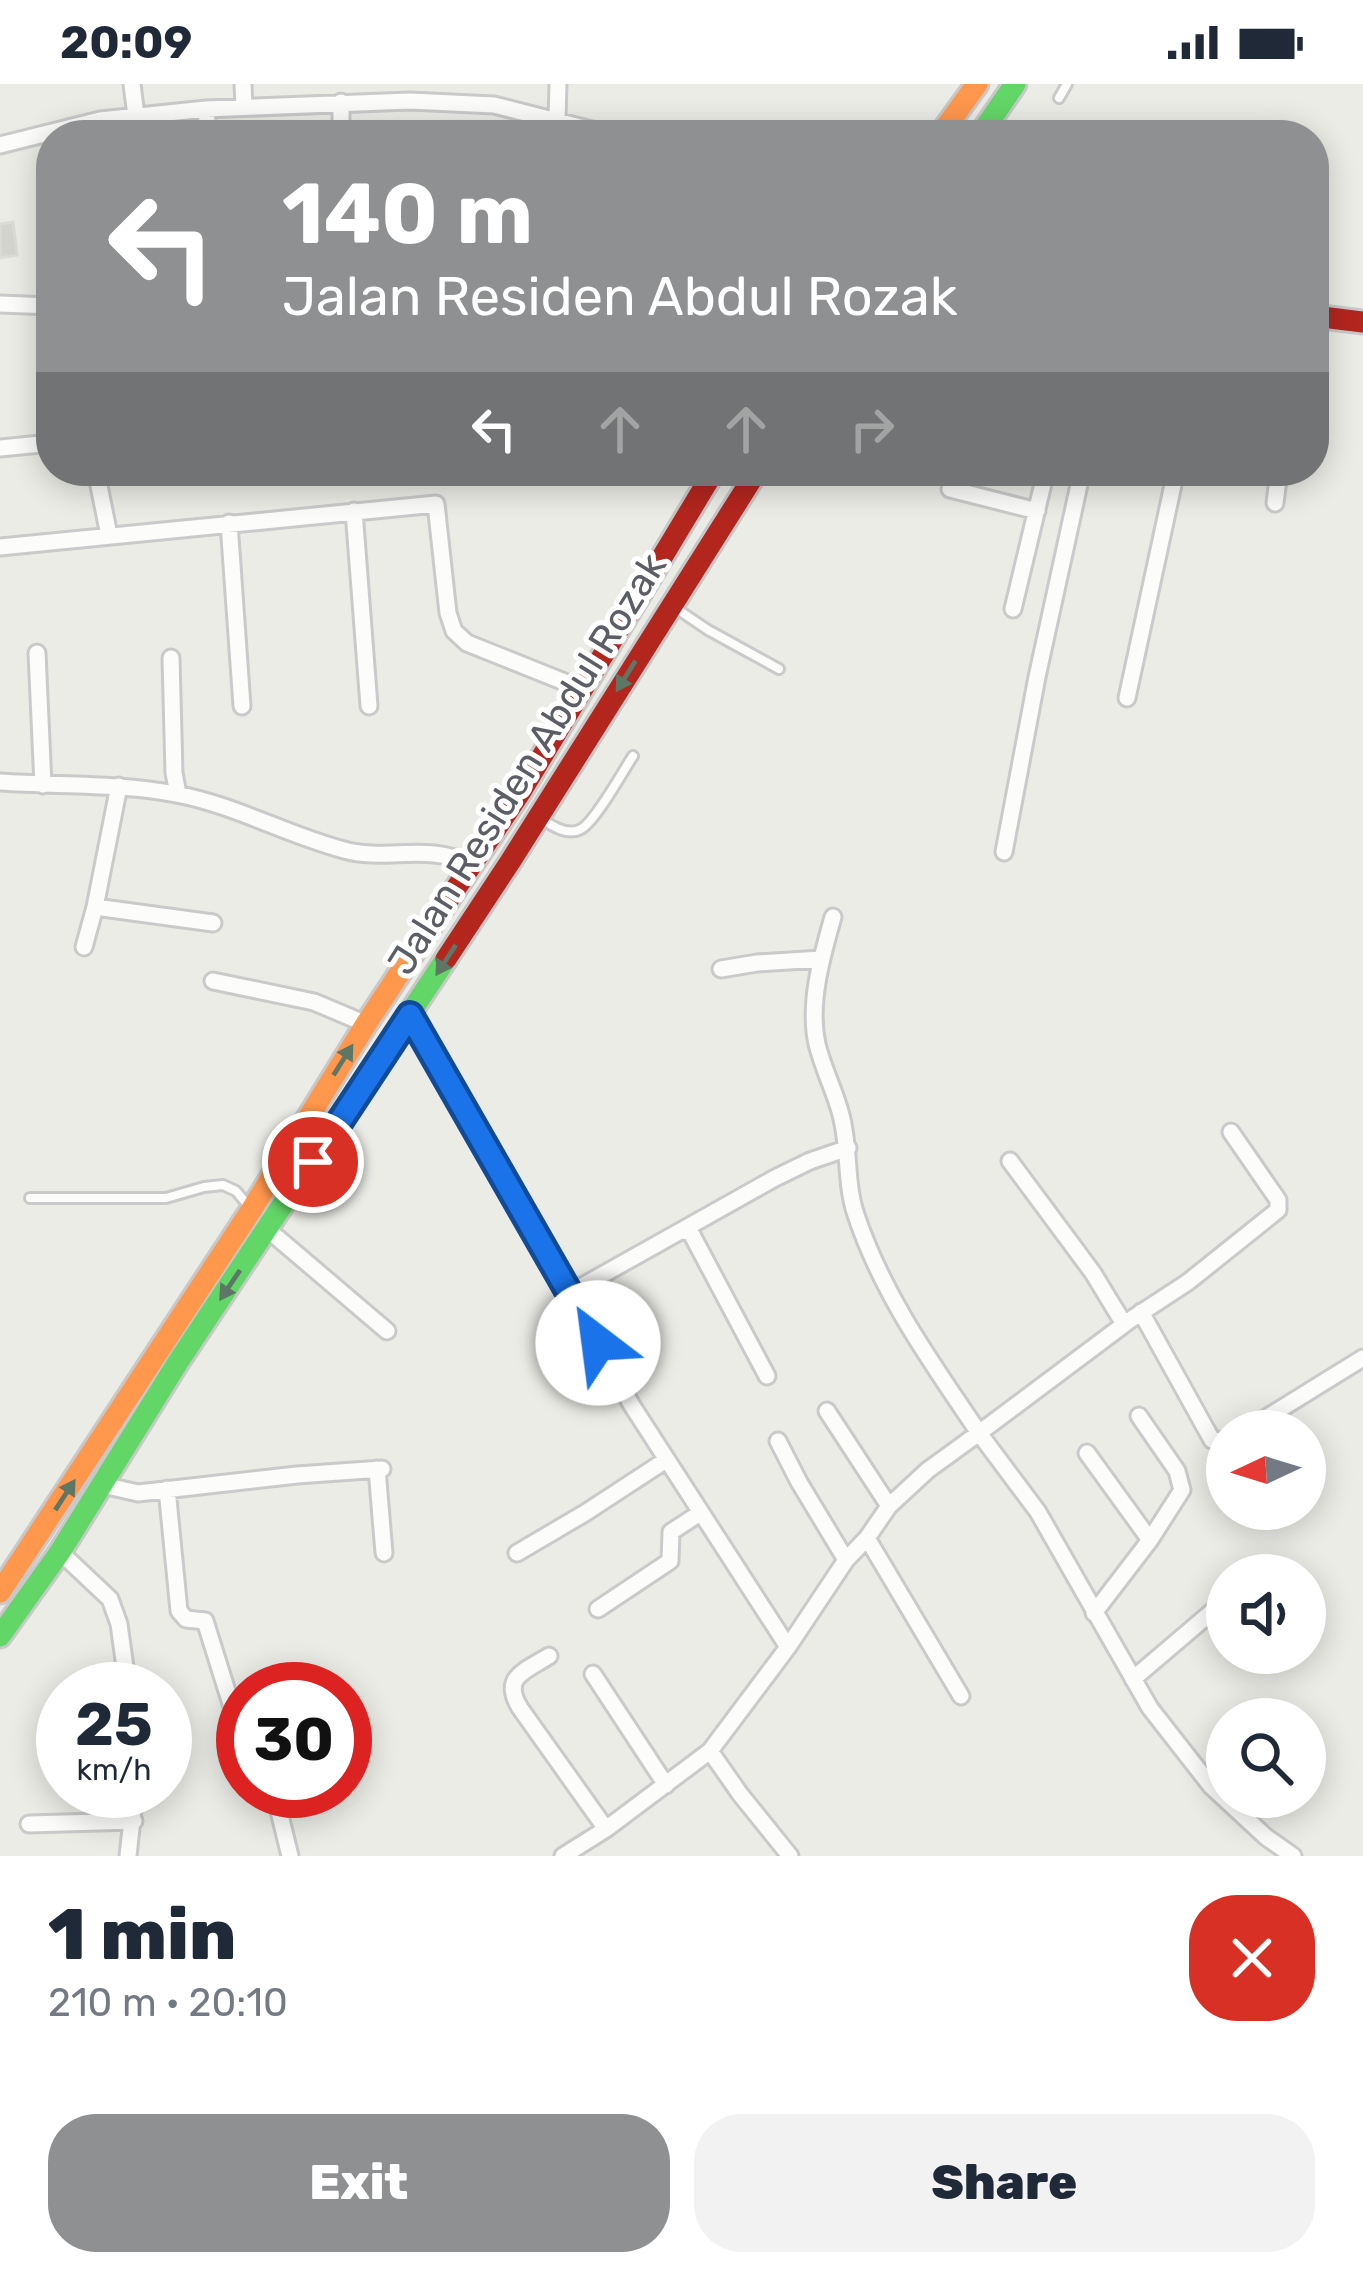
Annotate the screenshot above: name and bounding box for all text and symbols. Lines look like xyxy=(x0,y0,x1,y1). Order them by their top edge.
text: 20:09 xyxy=(60,16,192,69)
text: 140 m xyxy=(282,164,533,264)
icon: left xyxy=(84,168,240,324)
text: Jalan Residen Abdul Rozak xyxy=(282,265,958,329)
icon: left xyxy=(461,396,527,462)
icon: ahead xyxy=(587,396,653,462)
icon: ahead xyxy=(713,396,779,462)
icon: right xyxy=(839,396,905,462)
street label: Jalan Residen Abdul Rozak xyxy=(378,545,676,983)
one-way arrow xyxy=(616,659,637,693)
one-way arrow xyxy=(435,943,457,976)
one-way arrow xyxy=(331,1044,353,1077)
pin xyxy=(262,1111,364,1213)
icon: arrive xyxy=(280,1129,346,1195)
one-way arrow xyxy=(220,1268,242,1301)
position arrow xyxy=(535,1280,661,1406)
north arrow xyxy=(1206,1410,1326,1530)
map controls xyxy=(1206,1410,1326,1818)
one-way arrow xyxy=(53,1478,75,1511)
button: sound xyxy=(1206,1554,1326,1674)
speed limit sign: 30 xyxy=(216,1662,372,1818)
text: 25 xyxy=(75,1689,153,1760)
button: search xyxy=(1206,1698,1326,1818)
text: km/h xyxy=(77,1752,151,1788)
text: 1 min xyxy=(48,1892,236,1977)
button: close xyxy=(1189,1895,1315,2021)
text: 210 m · 20:10 xyxy=(48,1980,288,2026)
button: Exit xyxy=(48,2114,670,2252)
button: Share xyxy=(694,2114,1315,2252)

